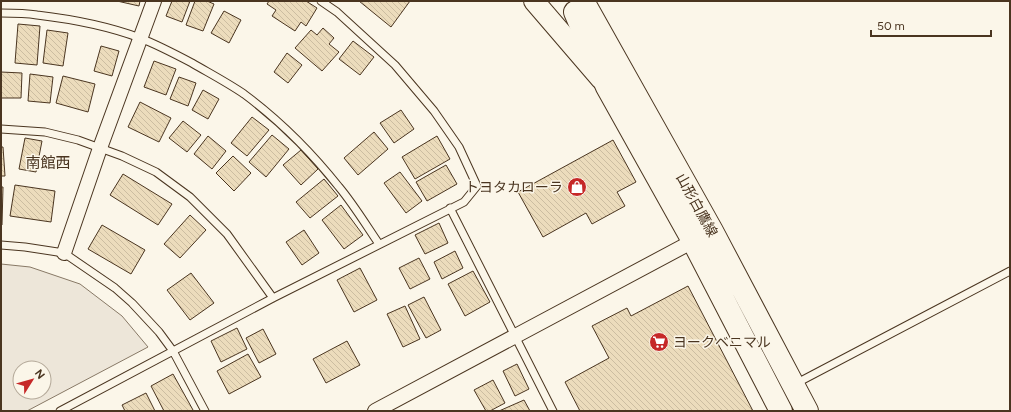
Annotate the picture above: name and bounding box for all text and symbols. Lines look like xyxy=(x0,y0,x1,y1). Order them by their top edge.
scale bar xyxy=(871,12,991,38)
text: 50 m xyxy=(877,19,905,33)
district label: 南館西 xyxy=(25,154,71,172)
street label: 山形白鷹線 xyxy=(672,171,721,240)
shop icon: トヨタカローラ xyxy=(566,176,588,198)
place label: トヨタカローラ xyxy=(465,179,563,196)
supermarket icon: ヨークベニマル xyxy=(648,331,670,353)
place label: ヨークベニマル xyxy=(673,334,771,351)
north arrow xyxy=(12,360,52,400)
text: N xyxy=(32,367,47,382)

